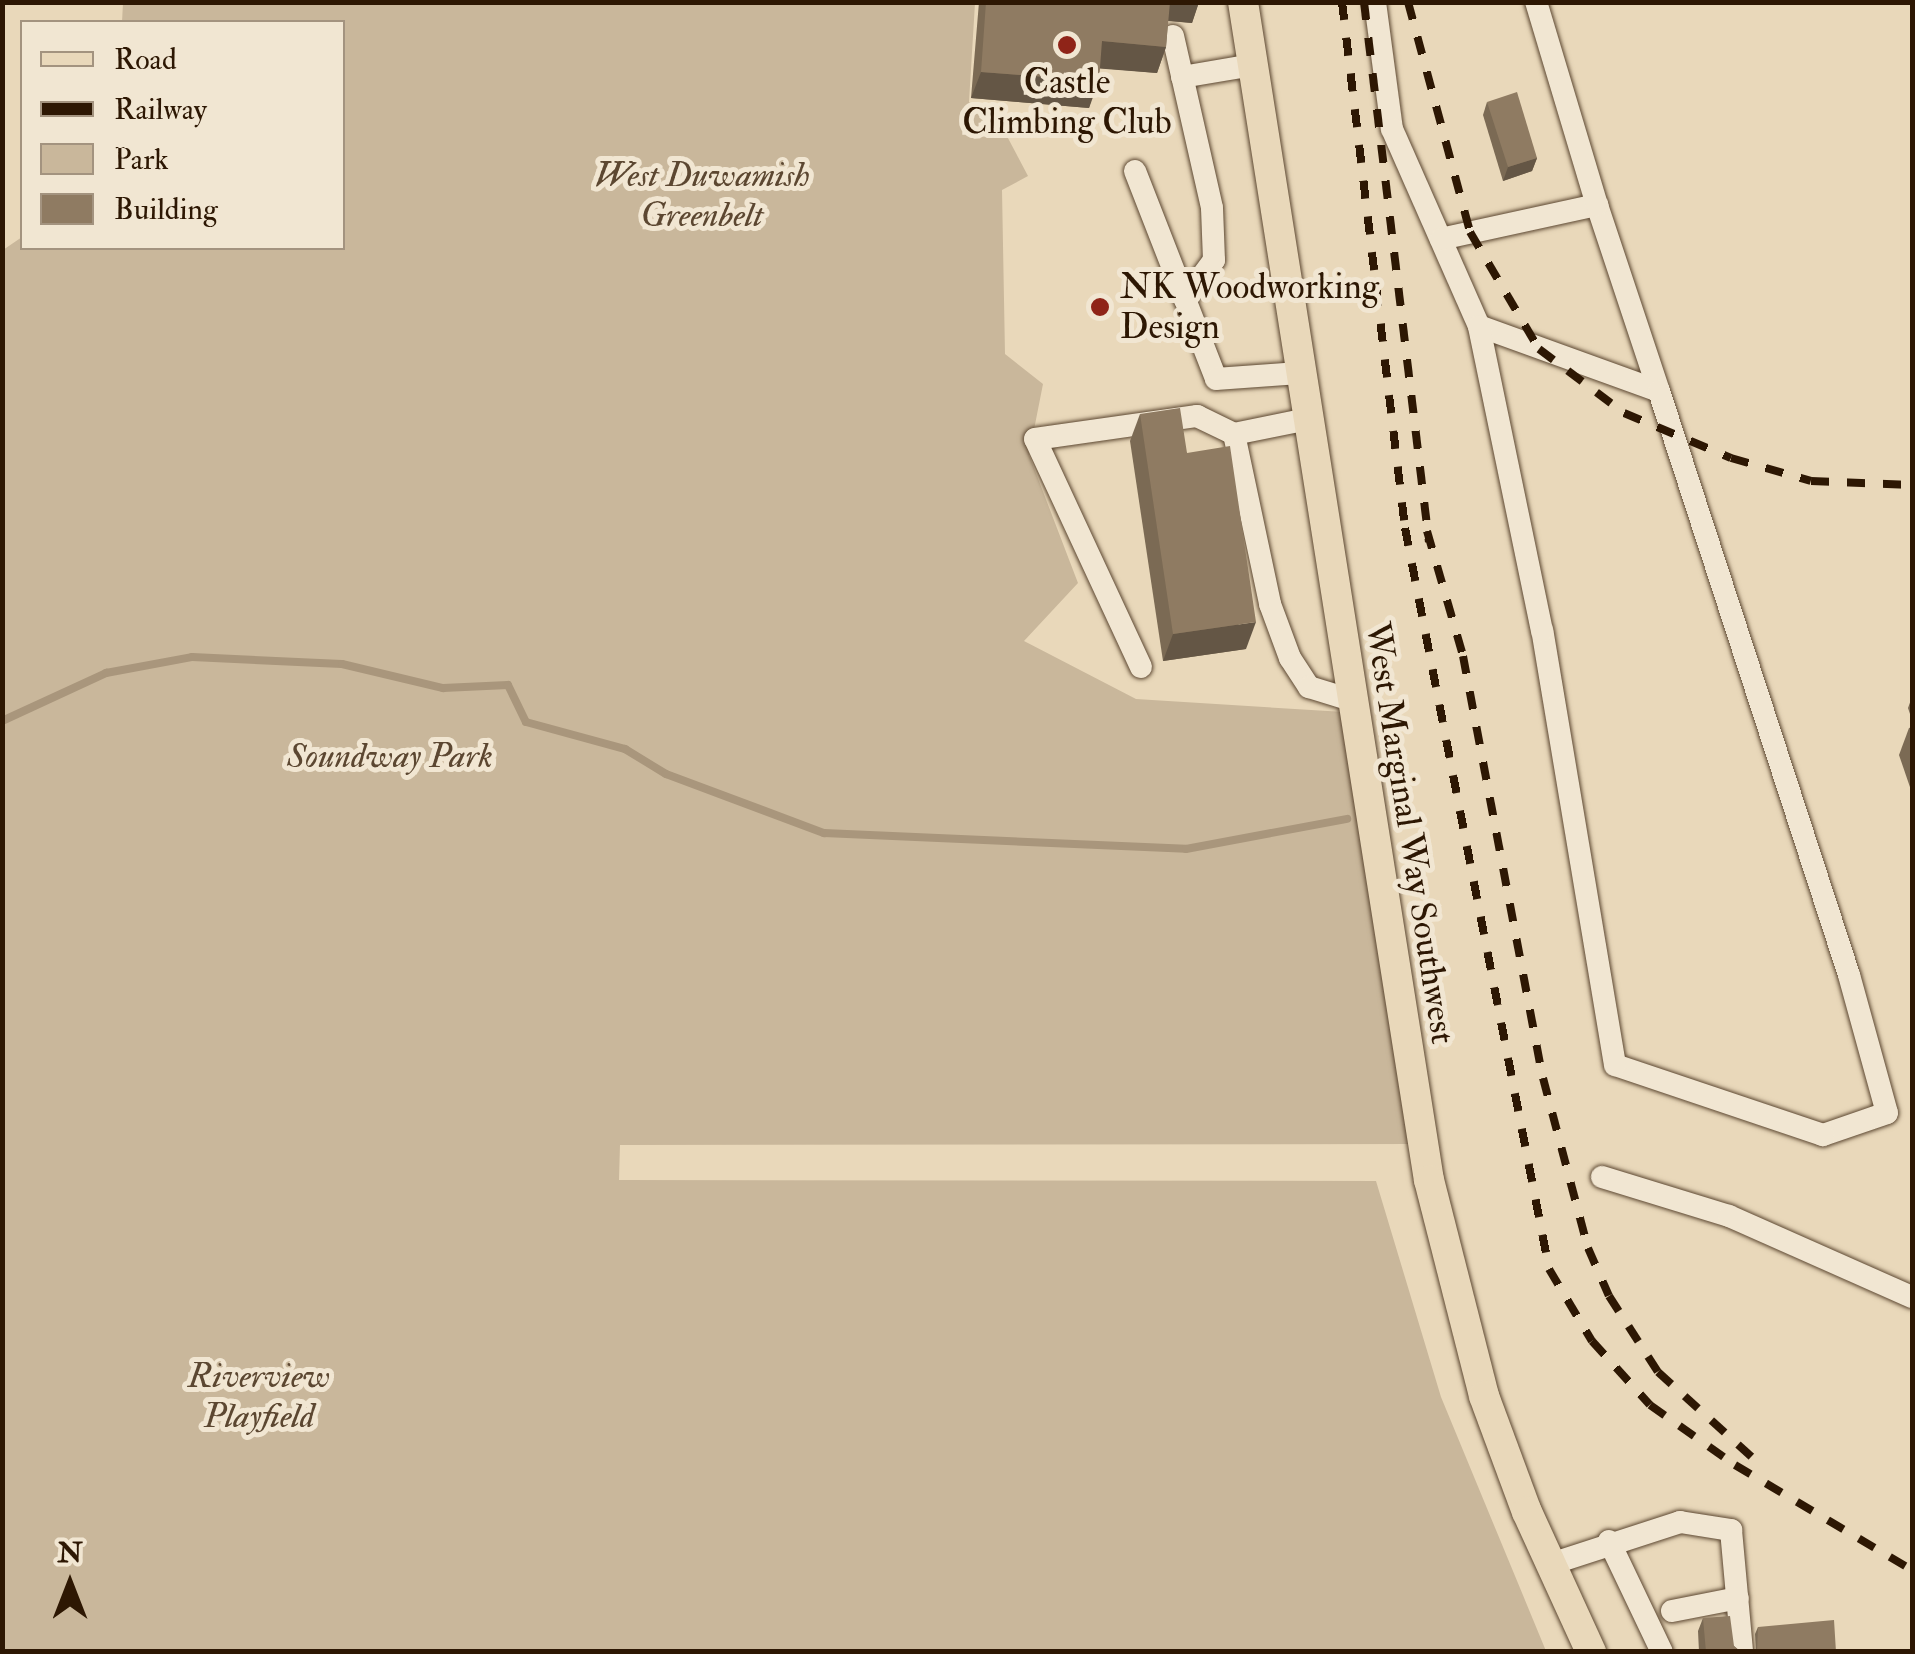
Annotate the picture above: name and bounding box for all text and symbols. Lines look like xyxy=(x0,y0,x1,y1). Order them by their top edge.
legend xyxy=(20,20,345,250)
marker: Castle Climbing Club xyxy=(1056,34,1078,56)
text: Road xyxy=(114,41,177,78)
place label: Castle Climbing Club xyxy=(962,61,1172,143)
text: Railway xyxy=(114,91,207,128)
text: Park xyxy=(114,141,169,178)
park label: West Duwamish Greenbelt xyxy=(594,154,810,236)
text: Building xyxy=(114,191,218,228)
place label: NK Woodworking Design xyxy=(1120,266,1379,348)
marker: NK Woodworking Design xyxy=(1089,296,1111,318)
street label: West Marginal Way Southwest xyxy=(1356,619,1464,1047)
park label: Soundway Park xyxy=(287,735,493,777)
park label: Riverview Playfield xyxy=(188,1355,330,1437)
north arrow xyxy=(20,1534,120,1634)
text: N xyxy=(57,1536,83,1571)

